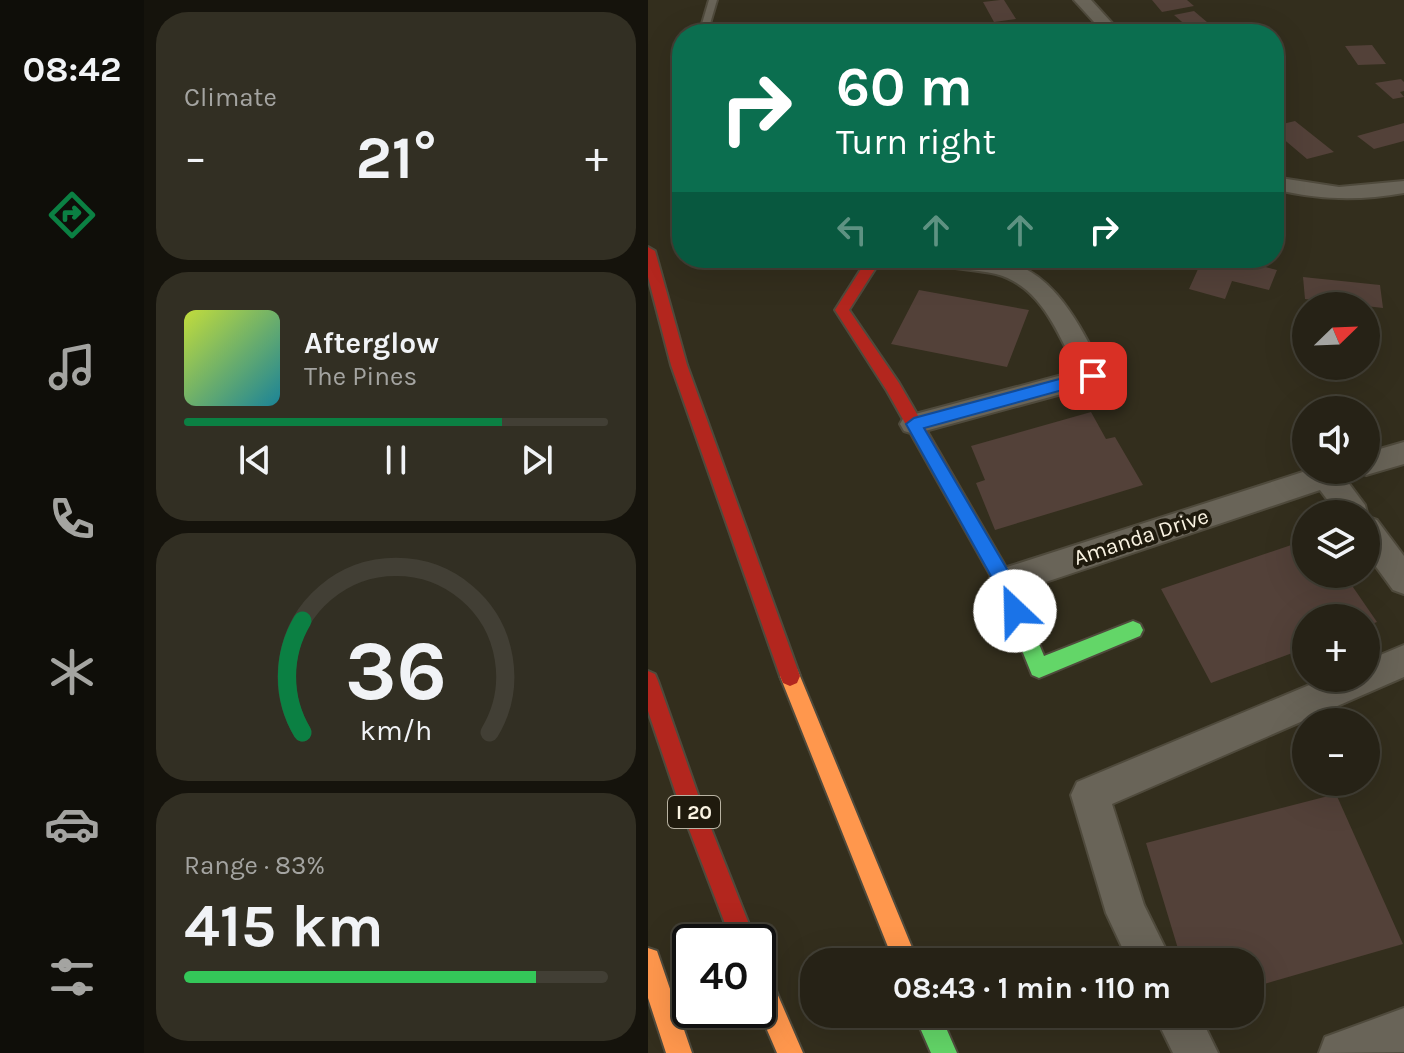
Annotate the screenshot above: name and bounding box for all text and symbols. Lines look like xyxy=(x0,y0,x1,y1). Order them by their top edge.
text: 08:42 xyxy=(23,48,121,90)
text: 60 m xyxy=(836,54,973,119)
icon: right xyxy=(704,56,808,160)
text: Climate xyxy=(184,82,277,113)
text: Turn right xyxy=(836,121,996,163)
text: 21° xyxy=(356,123,437,193)
text: − xyxy=(184,132,207,183)
text: + xyxy=(585,132,608,183)
icon: directions xyxy=(44,187,100,243)
icon: left xyxy=(830,208,874,252)
icon: ahead xyxy=(914,208,958,252)
icon: ahead xyxy=(998,208,1042,252)
icon: right xyxy=(1082,208,1126,252)
north arrow xyxy=(1292,292,1380,380)
map controls xyxy=(1292,292,1380,796)
text: Afterglow xyxy=(304,325,439,361)
icon: music xyxy=(44,339,100,395)
pin xyxy=(1059,342,1127,410)
icon: arrive xyxy=(1071,354,1115,398)
text: The Pines xyxy=(304,361,417,392)
button: sound xyxy=(1292,396,1380,484)
icon: previous xyxy=(233,438,277,482)
icon: pause xyxy=(374,438,418,482)
icon: next xyxy=(515,438,559,482)
icon: phone xyxy=(44,491,100,547)
button: layers xyxy=(1292,500,1380,588)
street label: Amanda Drive xyxy=(1070,503,1212,571)
position arrow xyxy=(973,569,1057,653)
button: + xyxy=(1292,604,1380,692)
text: 36 xyxy=(345,622,447,719)
icon: climate xyxy=(44,644,100,700)
button: − xyxy=(1292,708,1380,796)
text: km/h xyxy=(360,714,432,747)
icon: car xyxy=(44,796,100,852)
road number: I 20 xyxy=(668,796,720,828)
text: Range · 83% xyxy=(184,850,325,881)
text: 415 km xyxy=(184,891,384,961)
speed limit sign: 40 xyxy=(672,924,776,1028)
icon: filters xyxy=(44,949,100,1005)
text: 08:43 · 1 min · 110 m xyxy=(893,970,1171,1006)

